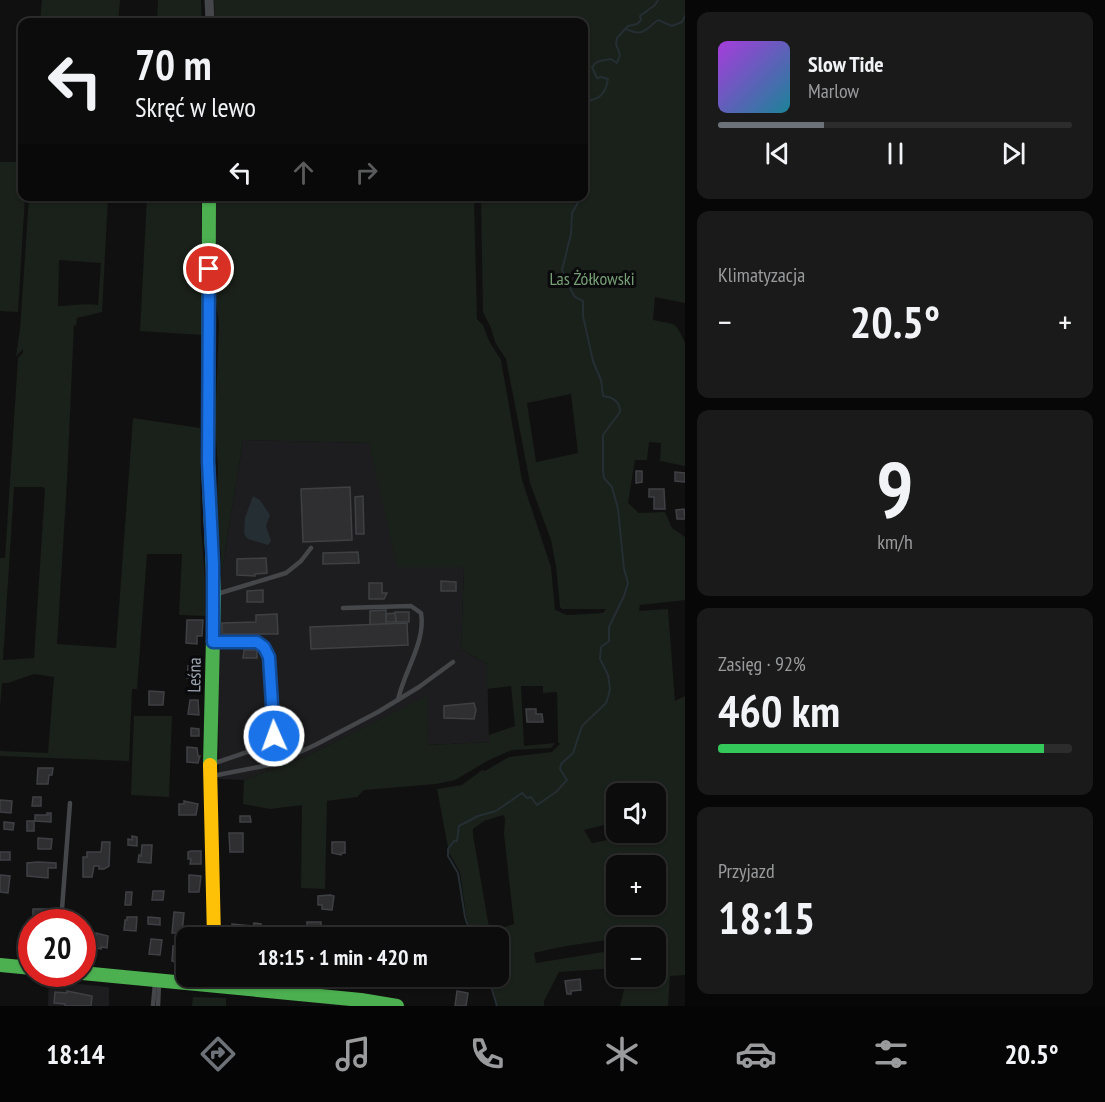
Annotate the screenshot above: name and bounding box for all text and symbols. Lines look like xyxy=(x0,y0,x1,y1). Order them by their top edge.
text: 70 m xyxy=(135,37,212,92)
icon: left xyxy=(36,42,114,120)
text: Slow Tide xyxy=(808,50,884,78)
text: Marlow xyxy=(808,78,859,104)
text: Skręć w lewo xyxy=(135,90,256,124)
icon: previous xyxy=(761,137,794,170)
icon: pause xyxy=(879,137,912,170)
icon: next xyxy=(997,137,1030,170)
icon: left xyxy=(224,156,257,189)
icon: ahead xyxy=(287,156,320,189)
icon: right xyxy=(350,156,383,189)
pin xyxy=(183,243,234,294)
icon: arrive xyxy=(192,252,225,285)
text: Klimatyzacja xyxy=(718,262,805,288)
park label: Las Żółkowski xyxy=(549,267,635,290)
text: 20.5° xyxy=(850,292,940,350)
text: − xyxy=(718,300,732,343)
text: + xyxy=(1058,300,1072,343)
text: 9 xyxy=(876,439,914,540)
text: km/h xyxy=(877,529,913,555)
text: Zasięg · 92% xyxy=(718,651,806,677)
street label: Leśna xyxy=(182,657,206,693)
text: 460 km xyxy=(718,681,840,739)
position arrow xyxy=(242,704,306,768)
map controls xyxy=(606,783,666,987)
button: sound xyxy=(606,783,666,843)
button: + xyxy=(606,855,666,915)
text: Przyjazd xyxy=(718,858,775,884)
text: 18:15 xyxy=(718,888,815,946)
speed limit sign: 20 xyxy=(18,909,96,987)
button: − xyxy=(606,927,666,987)
text: 18:15 · 1 min · 420 m xyxy=(257,943,428,971)
icon: directions xyxy=(197,1033,239,1075)
icon: music xyxy=(332,1033,374,1075)
icon: phone xyxy=(466,1033,508,1075)
icon: climate xyxy=(601,1033,643,1075)
icon: car xyxy=(735,1033,777,1075)
icon: filters xyxy=(870,1033,912,1075)
text: 18:14 xyxy=(46,1037,105,1071)
text: 20.5° xyxy=(1004,1037,1059,1071)

